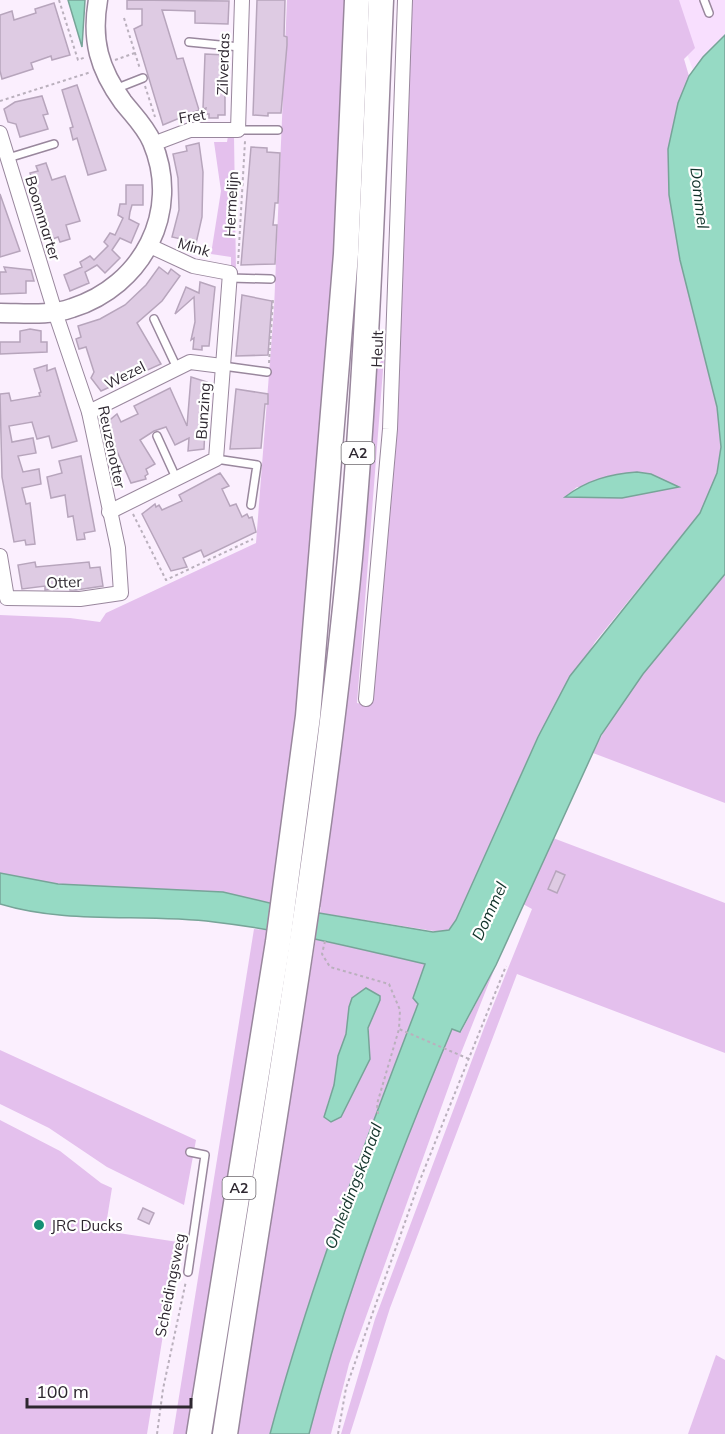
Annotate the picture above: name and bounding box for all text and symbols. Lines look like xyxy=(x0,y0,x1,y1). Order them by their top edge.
street label: Zilverdas xyxy=(212,32,234,96)
street label: Fret xyxy=(177,105,207,127)
water label: Dommel xyxy=(686,166,714,230)
street label: Hermelijn xyxy=(220,171,242,237)
street label: Boommarter xyxy=(21,173,65,263)
street label: Mink xyxy=(175,233,213,261)
street label: Heult xyxy=(367,330,387,368)
street label: Wezel xyxy=(101,357,149,393)
street label: Bunzing xyxy=(192,382,214,440)
street label: Reuzenotter xyxy=(94,404,130,491)
road number: A2 xyxy=(342,442,374,464)
street label: Otter xyxy=(46,572,83,592)
water label: Dommel xyxy=(467,879,511,943)
water label: Omleidingskanaal xyxy=(320,1120,386,1252)
road number: A2 xyxy=(222,1177,256,1199)
place label: JRC Ducks xyxy=(51,1216,123,1235)
marker: JRC Ducks xyxy=(32,1218,46,1232)
street label: Scheidingsweg xyxy=(151,1232,189,1338)
scale bar xyxy=(27,1371,190,1409)
text: 100 m xyxy=(36,1380,89,1403)

